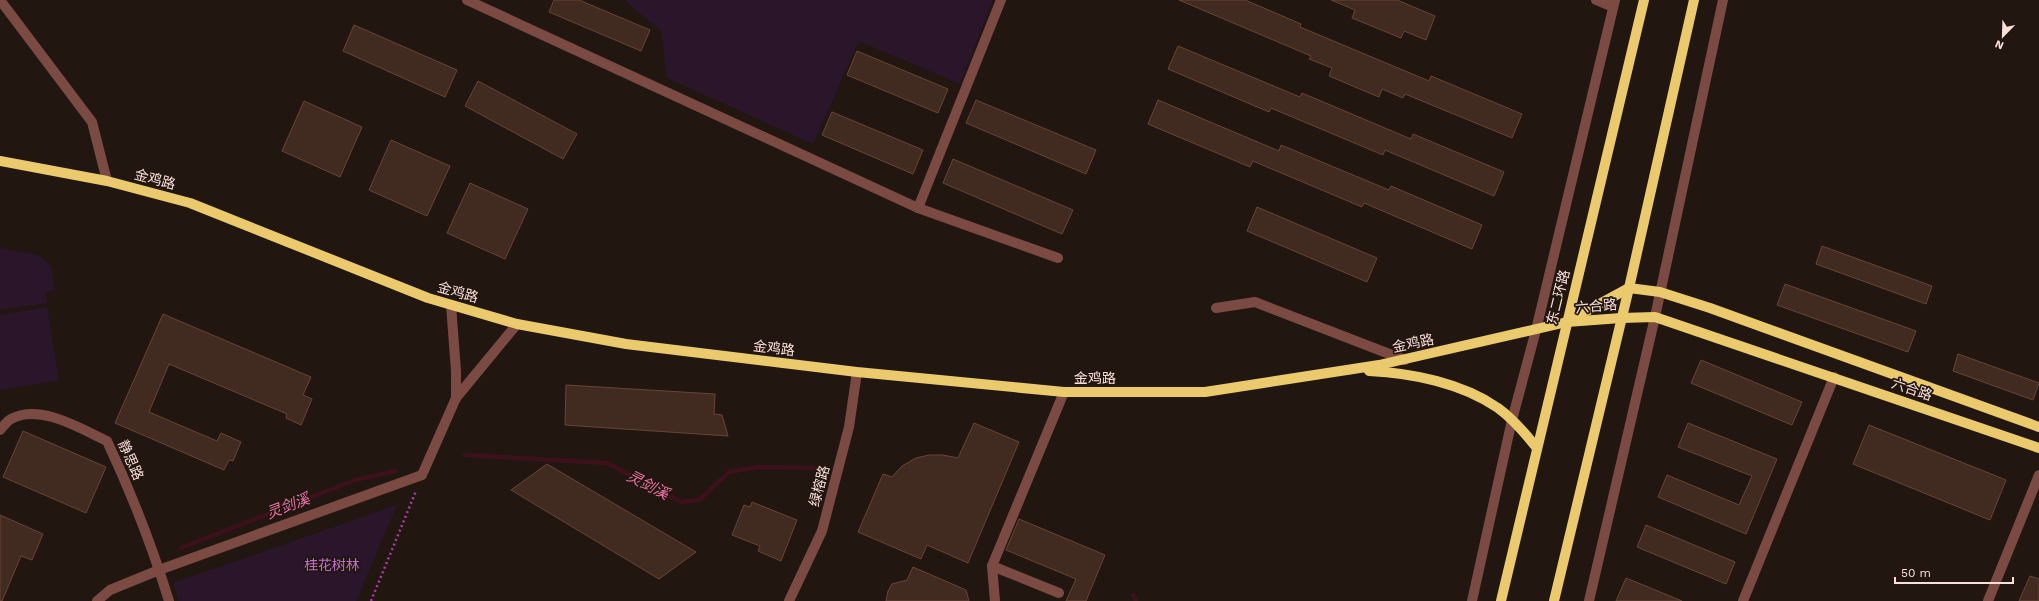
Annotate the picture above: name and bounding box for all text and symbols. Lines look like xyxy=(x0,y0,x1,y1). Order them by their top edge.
north arrow xyxy=(1983,16,2023,56)
text: N xyxy=(1993,37,2006,52)
street label: 金鸡路 xyxy=(133,166,177,192)
street label: 东二环路 xyxy=(1543,268,1573,326)
street label: 金鸡路 xyxy=(436,279,480,305)
street label: 六合路 xyxy=(1574,296,1618,316)
street label: 金鸡路 xyxy=(1391,331,1435,355)
street label: 金鸡路 xyxy=(752,338,796,358)
street label: 金鸡路 xyxy=(1074,370,1116,386)
street label: 六合路 xyxy=(1890,375,1934,403)
street label: 静思路 xyxy=(115,438,147,482)
street label: 绿榕路 xyxy=(806,464,832,508)
water label: 灵剑溪 xyxy=(624,467,674,504)
water label: 灵剑溪 xyxy=(264,489,314,522)
park label: 桂花树林 xyxy=(304,557,360,573)
scale bar xyxy=(1895,559,2013,585)
text: 50 m xyxy=(1901,566,1931,580)

